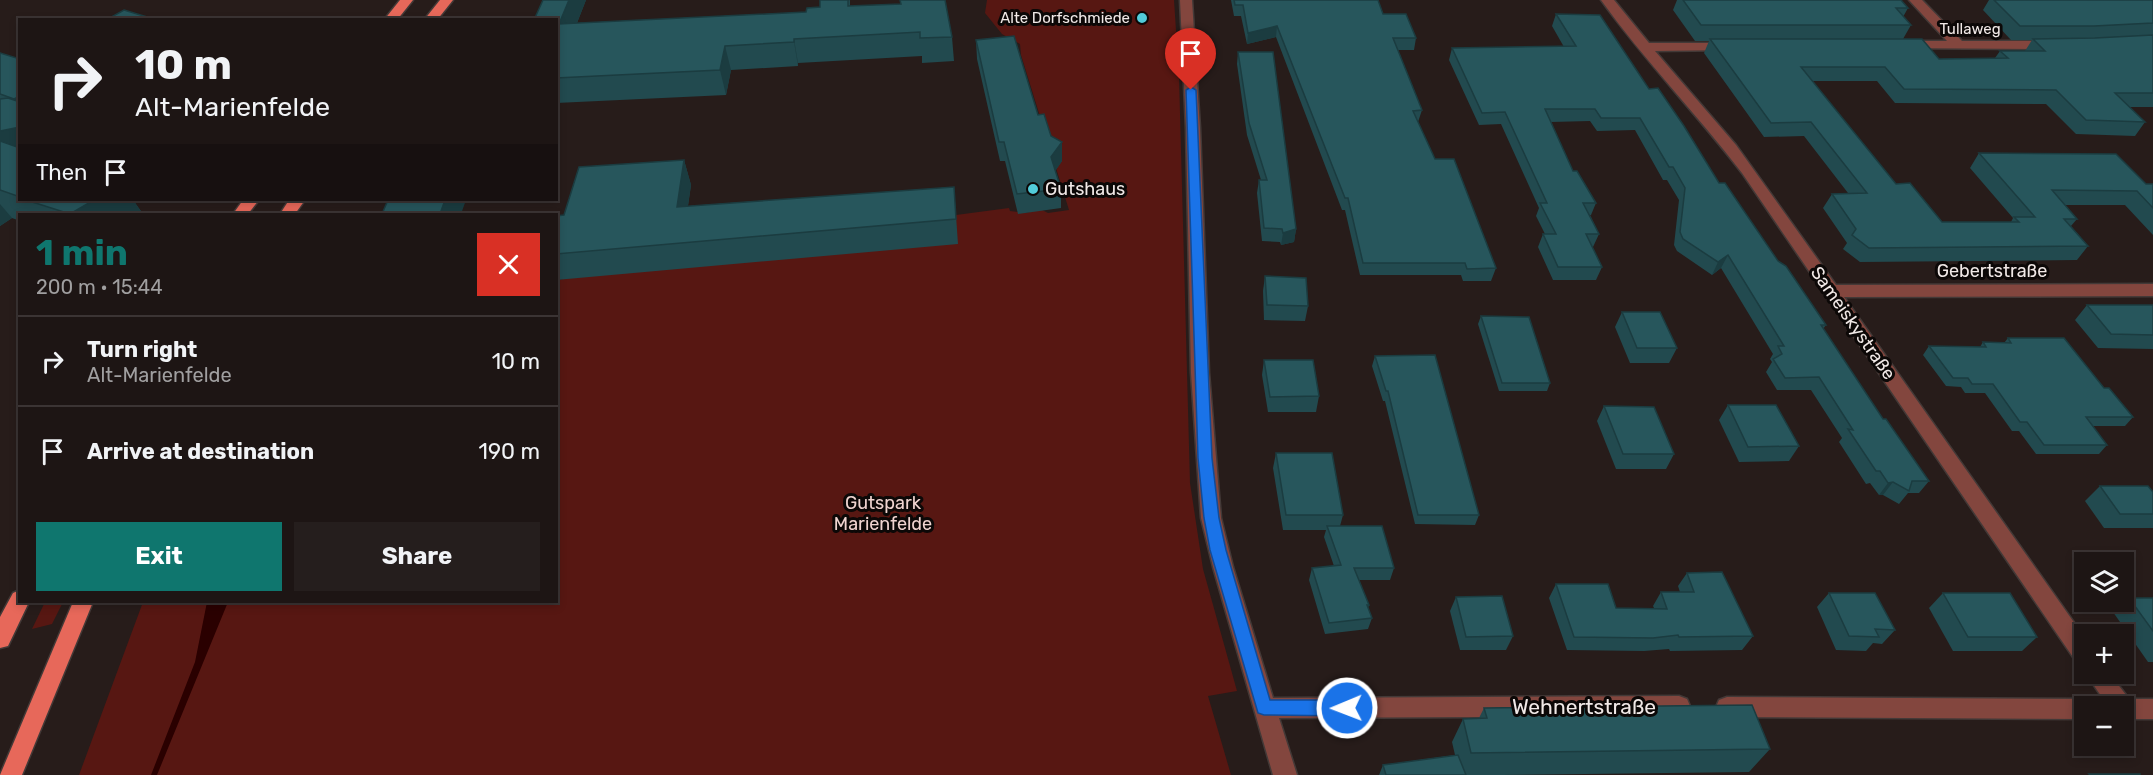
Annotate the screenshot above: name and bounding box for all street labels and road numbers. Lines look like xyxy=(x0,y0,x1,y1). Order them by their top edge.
street label: Tullaweg xyxy=(1939,20,2001,38)
street label: Gebertstraße xyxy=(1937,260,2047,282)
street label: Sameiskystraße xyxy=(1806,262,1900,384)
street label: Wehnertstraße xyxy=(1512,694,1656,719)

